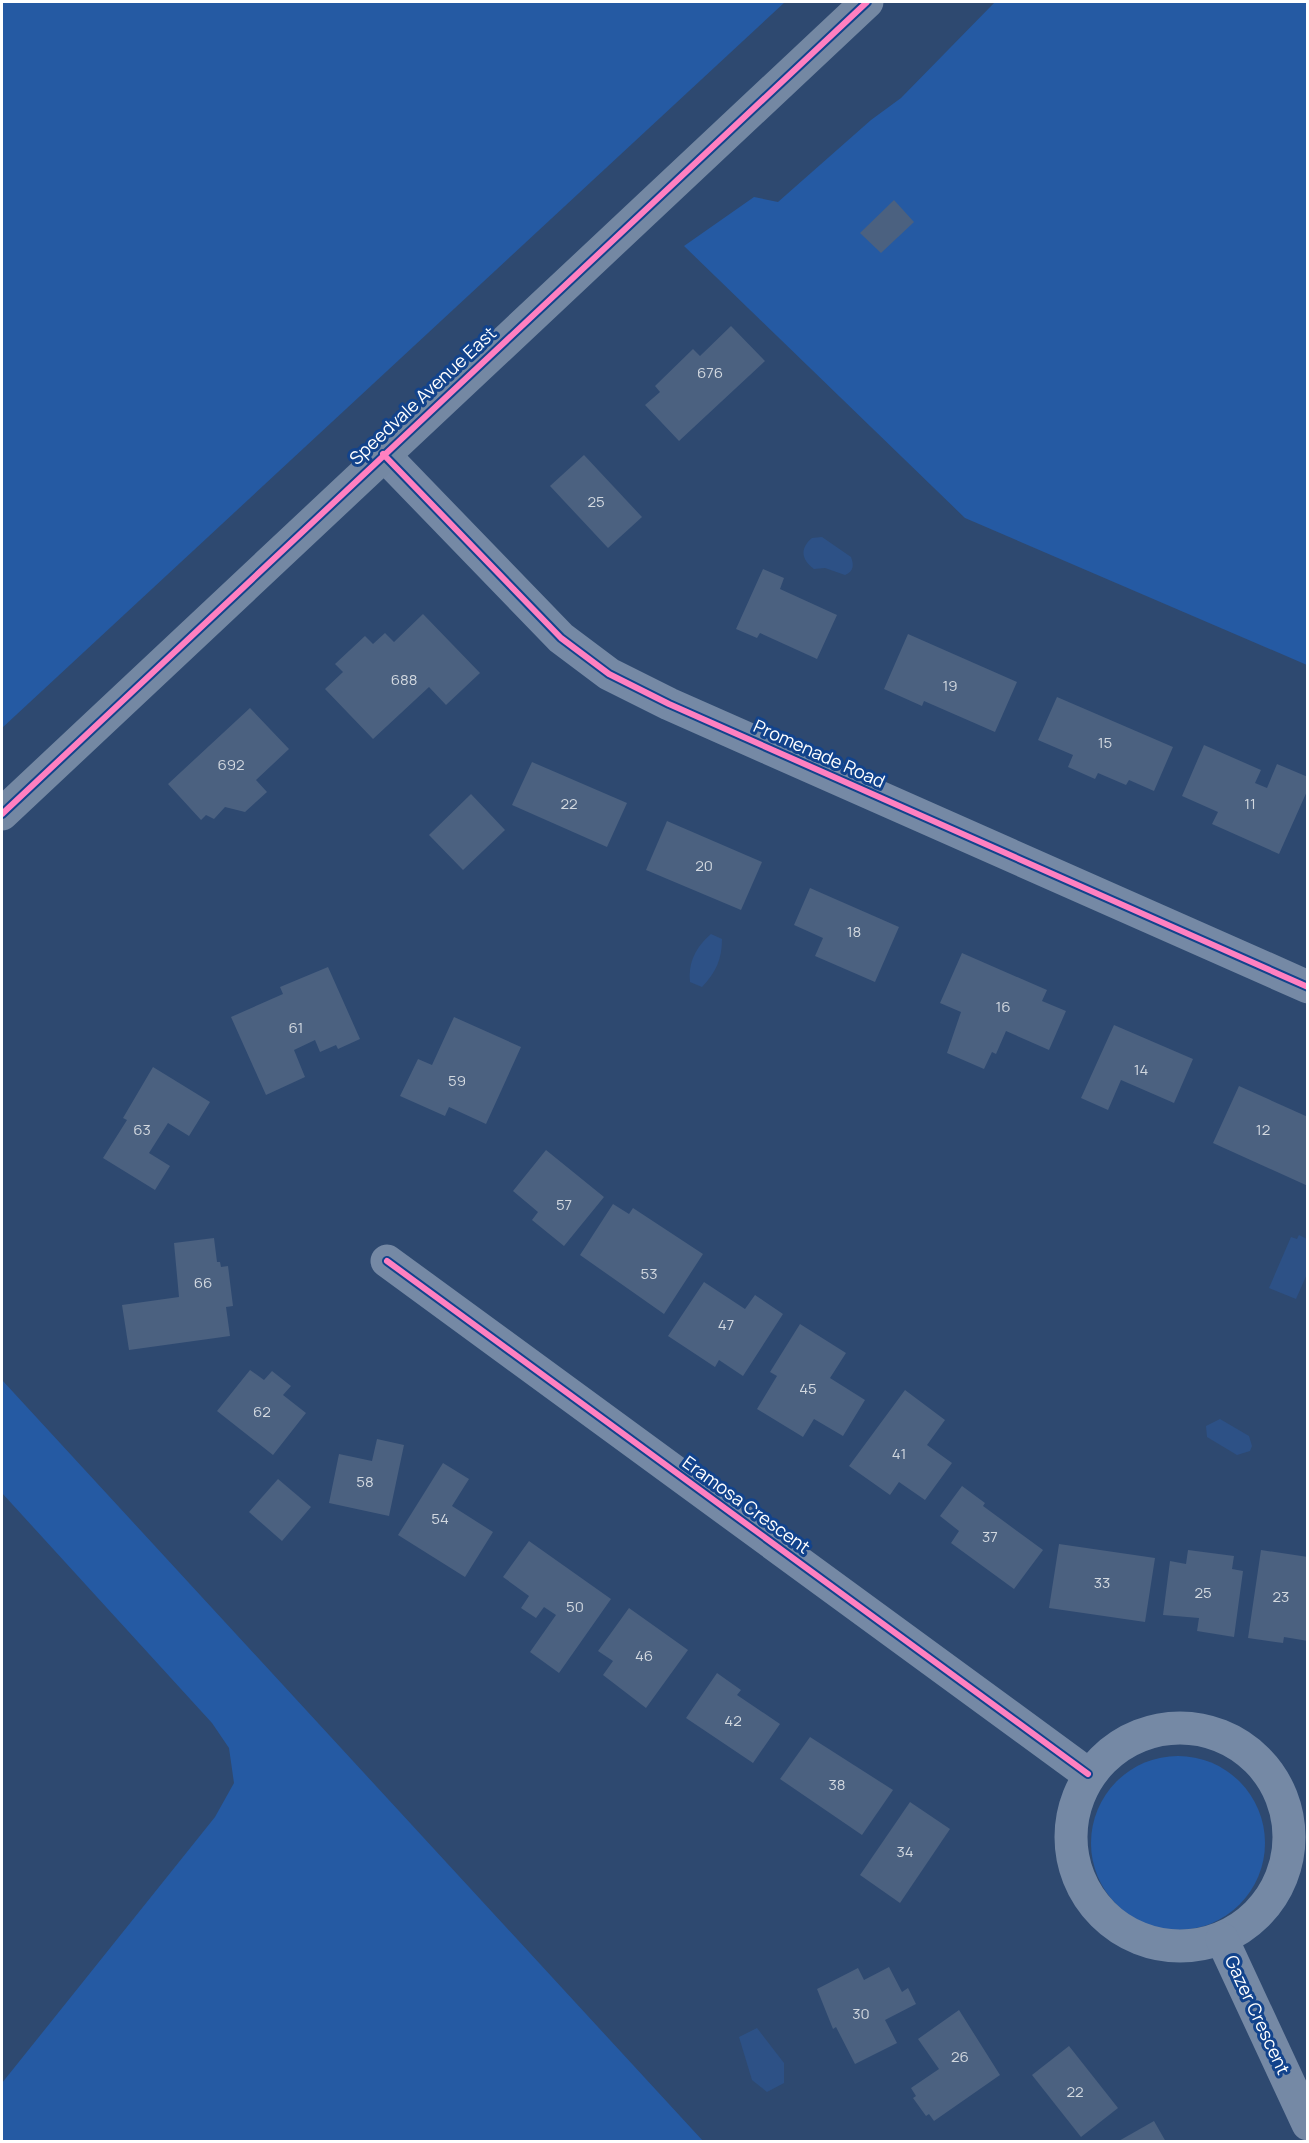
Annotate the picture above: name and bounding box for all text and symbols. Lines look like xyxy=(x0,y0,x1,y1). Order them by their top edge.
street label: Speedvale Avenue East xyxy=(344,321,501,470)
house number: 676 xyxy=(697,362,723,383)
house number: 25 xyxy=(587,491,605,512)
house number: 688 xyxy=(391,669,417,690)
house number: 19 xyxy=(942,675,958,696)
street label: Promenade Road xyxy=(750,713,889,793)
house number: 15 xyxy=(1098,732,1112,753)
house number: 692 xyxy=(217,754,245,775)
house number: 22 xyxy=(560,793,578,814)
house number: 11 xyxy=(1244,793,1256,814)
house number: 20 xyxy=(695,855,713,876)
house number: 18 xyxy=(847,921,861,942)
house number: 16 xyxy=(995,996,1011,1017)
house number: 61 xyxy=(289,1017,303,1038)
house number: 14 xyxy=(1134,1059,1148,1080)
house number: 59 xyxy=(448,1070,466,1091)
house number: 63 xyxy=(133,1119,151,1140)
house number: 12 xyxy=(1256,1119,1270,1140)
house number: 57 xyxy=(556,1194,572,1215)
house number: 53 xyxy=(641,1263,657,1284)
house number: 66 xyxy=(194,1272,212,1293)
house number: 47 xyxy=(718,1314,734,1335)
house number: 45 xyxy=(799,1378,817,1399)
house number: 62 xyxy=(253,1401,271,1422)
house number: 41 xyxy=(892,1443,906,1464)
street label: Eramosa Crescent xyxy=(678,1450,815,1559)
house number: 58 xyxy=(356,1471,374,1492)
house number: 54 xyxy=(431,1508,449,1529)
house number: 37 xyxy=(982,1526,998,1547)
house number: 33 xyxy=(1094,1572,1110,1593)
house number: 25 xyxy=(1194,1582,1212,1603)
house number: 23 xyxy=(1273,1586,1289,1607)
house number: 50 xyxy=(566,1596,584,1617)
house number: 46 xyxy=(635,1645,653,1666)
house number: 42 xyxy=(724,1710,742,1731)
house number: 38 xyxy=(828,1774,846,1795)
house number: 34 xyxy=(896,1841,914,1862)
street label: Gazer Crescent xyxy=(1220,1951,1296,2078)
house number: 30 xyxy=(852,2003,870,2024)
house number: 26 xyxy=(951,2046,969,2067)
house number: 22 xyxy=(1066,2081,1084,2102)

